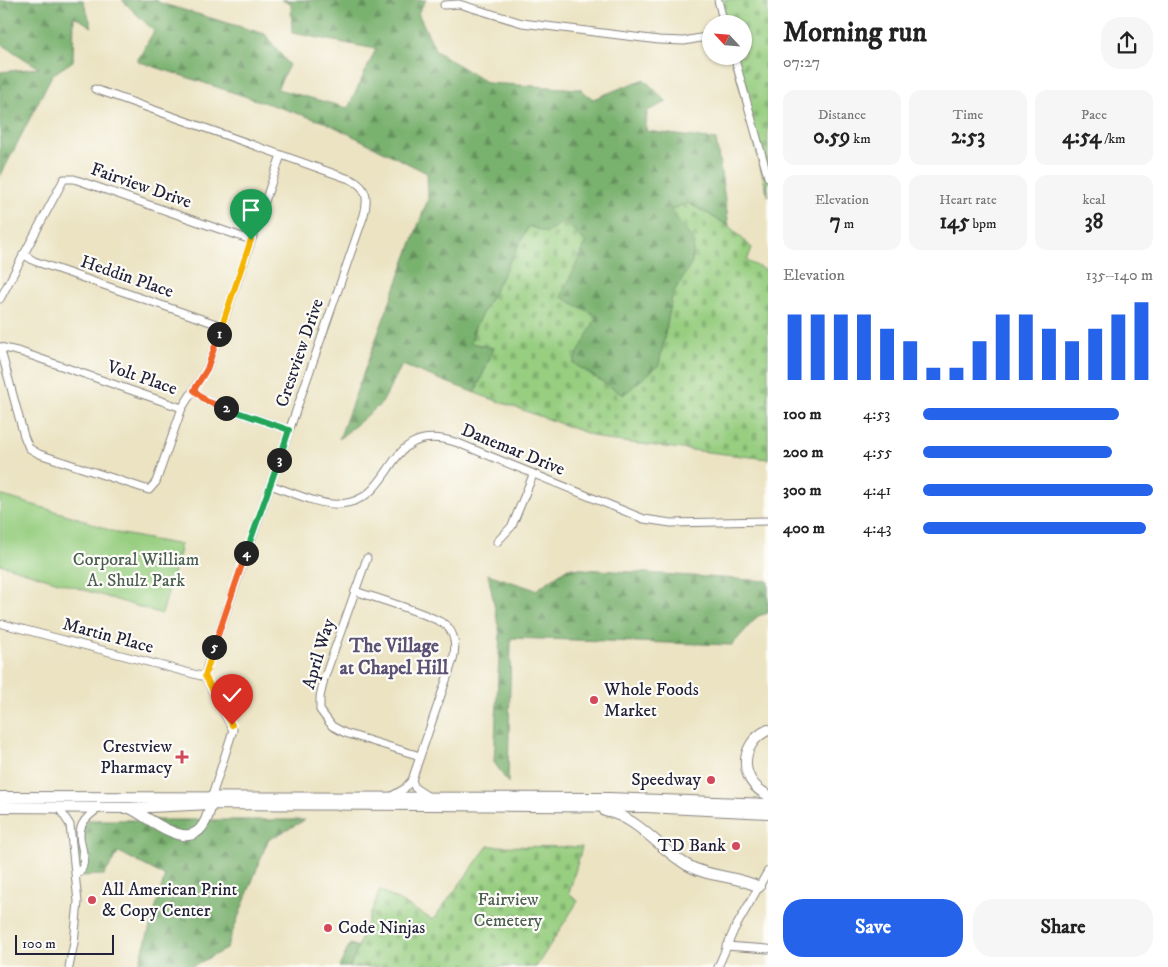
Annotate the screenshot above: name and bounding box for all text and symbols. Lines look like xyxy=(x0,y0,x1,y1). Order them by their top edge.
north arrow xyxy=(702,15,752,65)
map controls xyxy=(702,15,752,65)
text: Morning run xyxy=(783,15,927,50)
button: share xyxy=(1101,17,1153,69)
text: 07:27 xyxy=(783,52,820,72)
text: Distance xyxy=(818,106,866,124)
text: Time xyxy=(953,106,983,124)
text: Pace xyxy=(1081,106,1107,124)
text: 0.59 xyxy=(813,124,850,150)
text: 2:53 xyxy=(951,124,985,150)
text: 4:54 xyxy=(1062,124,1101,150)
text: km xyxy=(850,130,871,148)
text: /km xyxy=(1101,130,1126,148)
street label: Fairview Drive xyxy=(88,158,194,214)
pin xyxy=(230,189,272,240)
text: Elevation xyxy=(815,191,869,209)
text: Heart rate xyxy=(939,191,997,209)
text: kcal xyxy=(1083,191,1105,209)
icon: arrive xyxy=(237,196,265,224)
text: 7 xyxy=(830,209,841,235)
text: 145 xyxy=(939,209,970,235)
text: 38 xyxy=(1085,209,1103,235)
text: m xyxy=(841,215,854,233)
text: bpm xyxy=(970,215,997,233)
street label: Heddin Place xyxy=(78,251,176,303)
text: Elevation xyxy=(783,265,845,285)
text: 135–140 m xyxy=(1086,265,1153,285)
street label: Crestview Drive xyxy=(271,296,329,410)
pin: 1 xyxy=(206,322,232,346)
text: 1 xyxy=(217,325,222,343)
street label: Volt Place xyxy=(103,355,180,400)
pin: 2 xyxy=(214,396,238,420)
text: 2 xyxy=(223,399,230,417)
text: 100 m xyxy=(783,404,822,424)
text: 4:53 xyxy=(863,404,890,424)
street label: Danemar Drive xyxy=(458,419,568,481)
text: 200 m xyxy=(783,442,824,462)
text: 4:55 xyxy=(863,442,892,462)
pin: 3 xyxy=(266,448,292,472)
text: 3 xyxy=(277,451,282,469)
text: 300 m xyxy=(783,480,822,500)
text: 4:41 xyxy=(863,480,891,500)
text: 400 m xyxy=(783,518,825,538)
text: 4:43 xyxy=(863,518,892,538)
pin: 4 xyxy=(234,540,258,566)
text: 4 xyxy=(242,544,251,562)
park label: Corporal William A. Shulz Park xyxy=(73,549,199,592)
street label: Martin Place xyxy=(60,613,156,659)
street label: April Way xyxy=(298,616,340,692)
pin: 5 xyxy=(202,634,226,660)
district label: The Village at Chapel Hill xyxy=(340,635,448,680)
text: 5 xyxy=(211,638,218,656)
pin xyxy=(211,674,253,725)
place label: Whole Foods Market xyxy=(603,679,699,722)
icon: check xyxy=(218,681,246,709)
marker: Whole Foods Market xyxy=(588,694,600,706)
place label: Crestview Pharmacy xyxy=(100,736,173,779)
marker: Crestview Pharmacy xyxy=(176,751,188,763)
place label: Speedway xyxy=(631,769,701,791)
marker: Speedway xyxy=(705,774,717,786)
place label: TD Bank xyxy=(658,835,726,857)
marker: TD Bank xyxy=(730,840,742,852)
place label: All American Print & Copy Center xyxy=(102,879,238,922)
park label: Fairview Cemetery xyxy=(474,889,543,932)
marker: All American Print & Copy Center xyxy=(86,894,98,906)
button: Save xyxy=(783,899,963,957)
button: Share xyxy=(973,899,1153,957)
place label: Code Ninjas xyxy=(338,917,425,939)
marker: Code Ninjas xyxy=(322,922,334,934)
scale bar xyxy=(15,932,114,955)
text: 100 m xyxy=(22,935,56,953)

